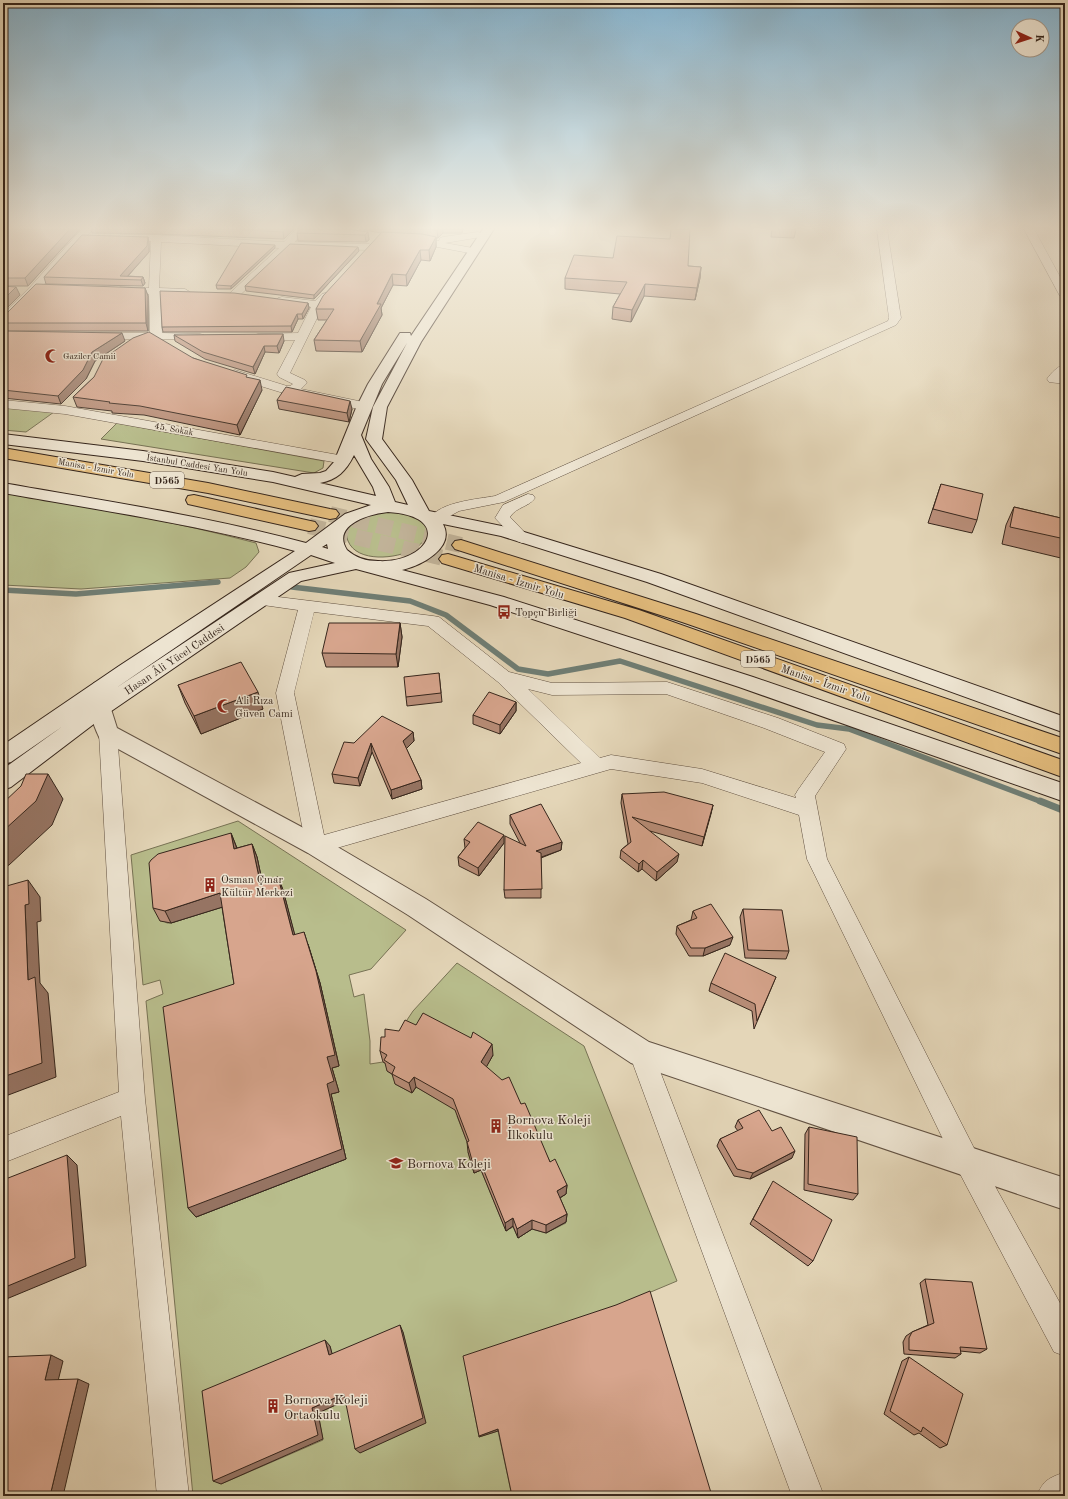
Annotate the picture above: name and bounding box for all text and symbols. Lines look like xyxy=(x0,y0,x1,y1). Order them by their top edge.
north arrow xyxy=(1010,18,1050,58)
text: K xyxy=(1033,34,1044,43)
mosque icon: Gaziler Camii xyxy=(44,348,60,364)
place label: Gaziler Camii xyxy=(63,352,116,361)
street label: 45. Sokak xyxy=(154,422,194,437)
street label: İstanbul Caddesi Yan Yolu xyxy=(146,452,249,478)
street label: Manisa - İzmir Yolu xyxy=(57,456,135,480)
road number: D565 xyxy=(150,472,184,488)
street label: Manisa - İzmir Yolu xyxy=(472,562,566,601)
bus stop icon: Topçu Birliği xyxy=(496,604,512,620)
place label: Topçu Birliği xyxy=(515,608,577,619)
street label: Hasan Âli Yücel Caddesi xyxy=(122,621,227,698)
road number: D565 xyxy=(741,651,775,667)
street label: Manisa - İzmir Yolu xyxy=(779,662,873,705)
place label: Ali Rıza Güven Cami xyxy=(235,696,293,720)
mosque icon: Ali Rıza Güven Cami xyxy=(216,698,232,714)
place label: Osman Çınar Kültür Merkezi xyxy=(221,875,293,899)
building icon: Osman Çınar Kültür Merkezi xyxy=(202,877,218,893)
place label: Bornova Koleji İlkokulu xyxy=(507,1114,591,1142)
building icon: Bornova Koleji İlkokulu xyxy=(488,1118,504,1134)
school or university icon: Bornova Koleji xyxy=(388,1155,404,1171)
place label: Bornova Koleji xyxy=(407,1158,491,1171)
place label: Bornova Koleji Ortaokulu xyxy=(284,1394,368,1422)
building icon: Bornova Koleji Ortaokulu xyxy=(265,1398,281,1414)

